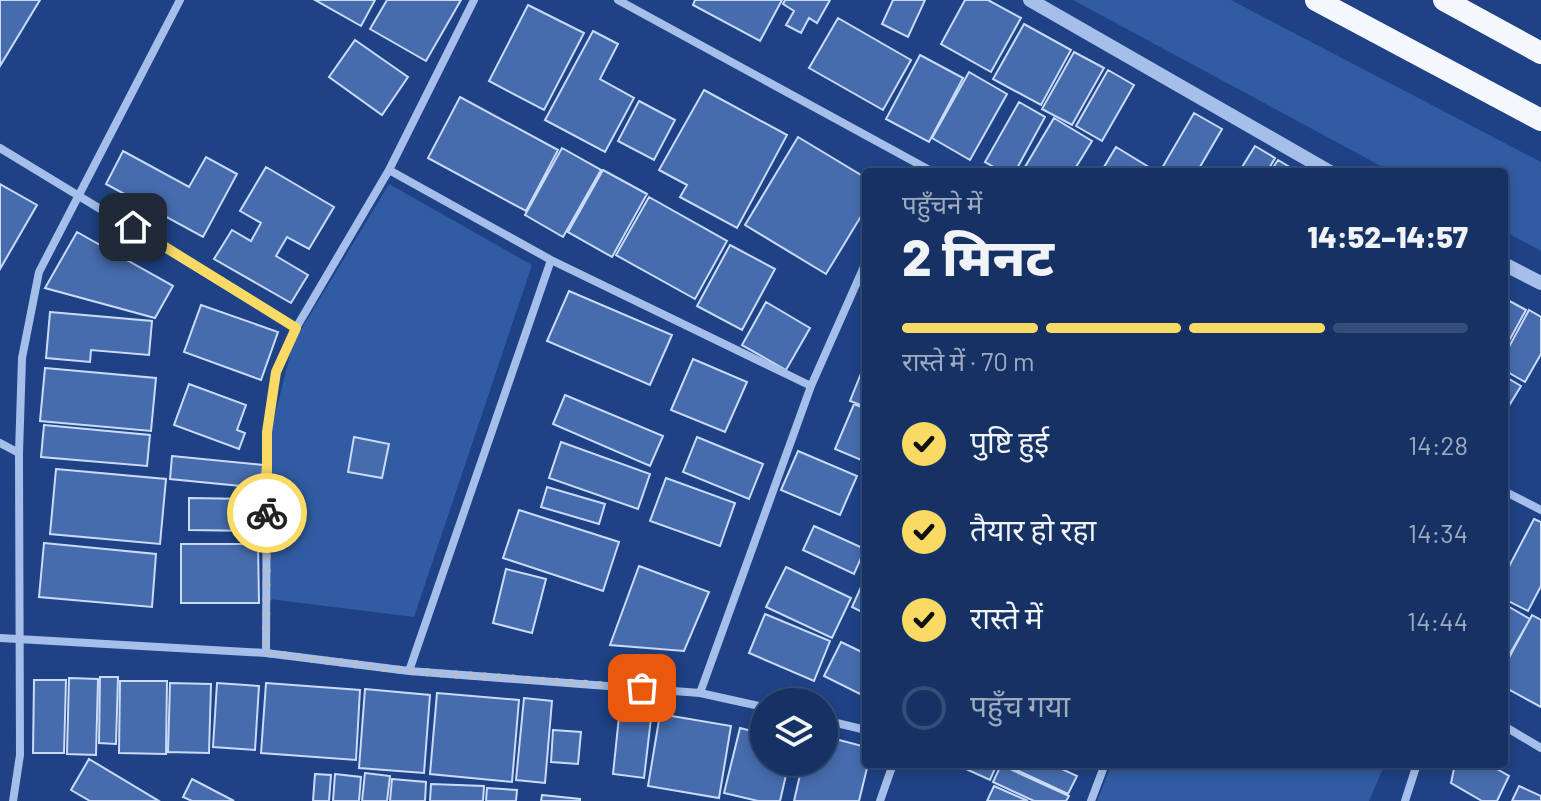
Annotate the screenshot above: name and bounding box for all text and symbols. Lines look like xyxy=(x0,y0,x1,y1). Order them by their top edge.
text: पहुँचने में xyxy=(902,188,982,219)
pin xyxy=(99,193,167,261)
icon: home xyxy=(111,205,155,249)
text: 14:52–14:57 xyxy=(1307,218,1468,254)
text: 2 मिनट xyxy=(902,224,1054,286)
text: रास्ते में · 70 m xyxy=(902,345,1035,376)
icon: check xyxy=(902,422,946,466)
text: पुष्टि हुई xyxy=(970,423,1049,459)
text: 14:28 xyxy=(1408,429,1468,460)
courier xyxy=(227,473,307,553)
icon: bike xyxy=(245,491,289,535)
icon: check xyxy=(902,510,946,554)
text: तैयार हो रहा xyxy=(970,511,1096,547)
text: 14:34 xyxy=(1408,517,1468,548)
icon: check xyxy=(902,598,946,642)
text: रास्ते में xyxy=(970,599,1043,635)
text: 14:44 xyxy=(1407,605,1468,636)
pin xyxy=(608,654,676,722)
icon: bag xyxy=(620,666,664,710)
text: पहुँच गया xyxy=(970,687,1070,723)
map controls xyxy=(750,688,838,776)
button: layers xyxy=(750,688,838,776)

